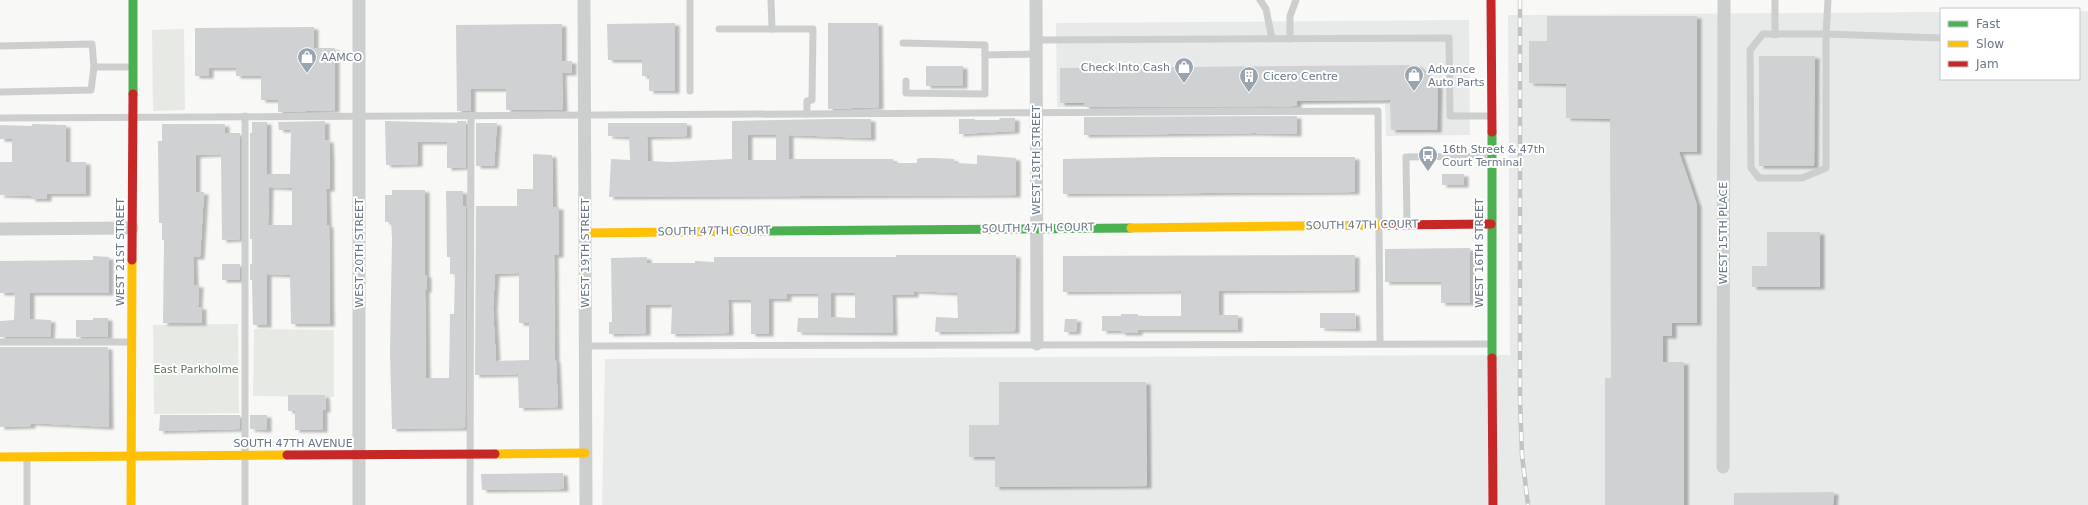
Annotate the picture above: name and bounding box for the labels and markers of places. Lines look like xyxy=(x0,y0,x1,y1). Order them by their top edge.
shop icon: AAMCO xyxy=(296,46,318,74)
place label: AAMCO xyxy=(321,51,363,64)
shop icon: Check Into Cash xyxy=(1173,56,1195,84)
place label: Check Into Cash xyxy=(1081,61,1170,74)
place label: Advance Auto Parts xyxy=(1428,63,1485,89)
shop icon: Advance Auto Parts xyxy=(1403,64,1425,92)
building icon: Cicero Centre xyxy=(1238,65,1260,93)
place label: Cicero Centre xyxy=(1263,70,1338,83)
place label: 16th Street & 47th Court Terminal xyxy=(1442,143,1545,169)
bus stop icon: 16th Street & 47th Court Terminal xyxy=(1417,144,1439,172)

